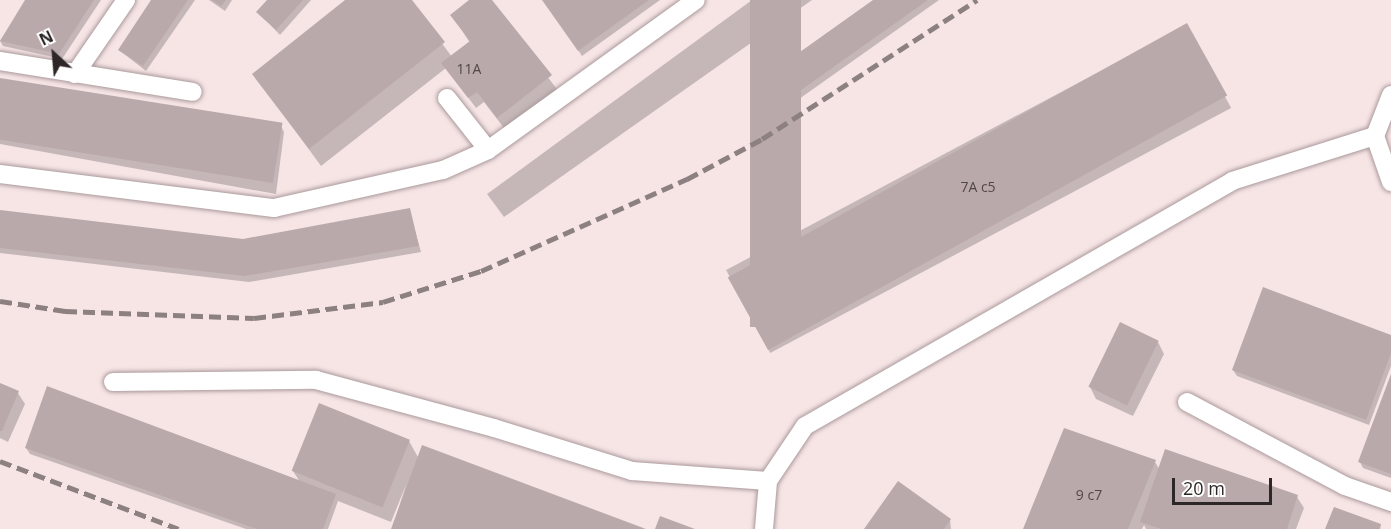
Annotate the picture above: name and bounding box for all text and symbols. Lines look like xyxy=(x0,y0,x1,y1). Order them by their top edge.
north arrow xyxy=(24,24,84,84)
text: N xyxy=(35,25,57,51)
house number: 11А xyxy=(457,61,481,77)
house number: 7А с5 xyxy=(960,179,996,195)
scale bar xyxy=(1175,466,1276,504)
text: 20 m xyxy=(1183,476,1225,500)
house number: 9 с7 xyxy=(1076,487,1102,503)

